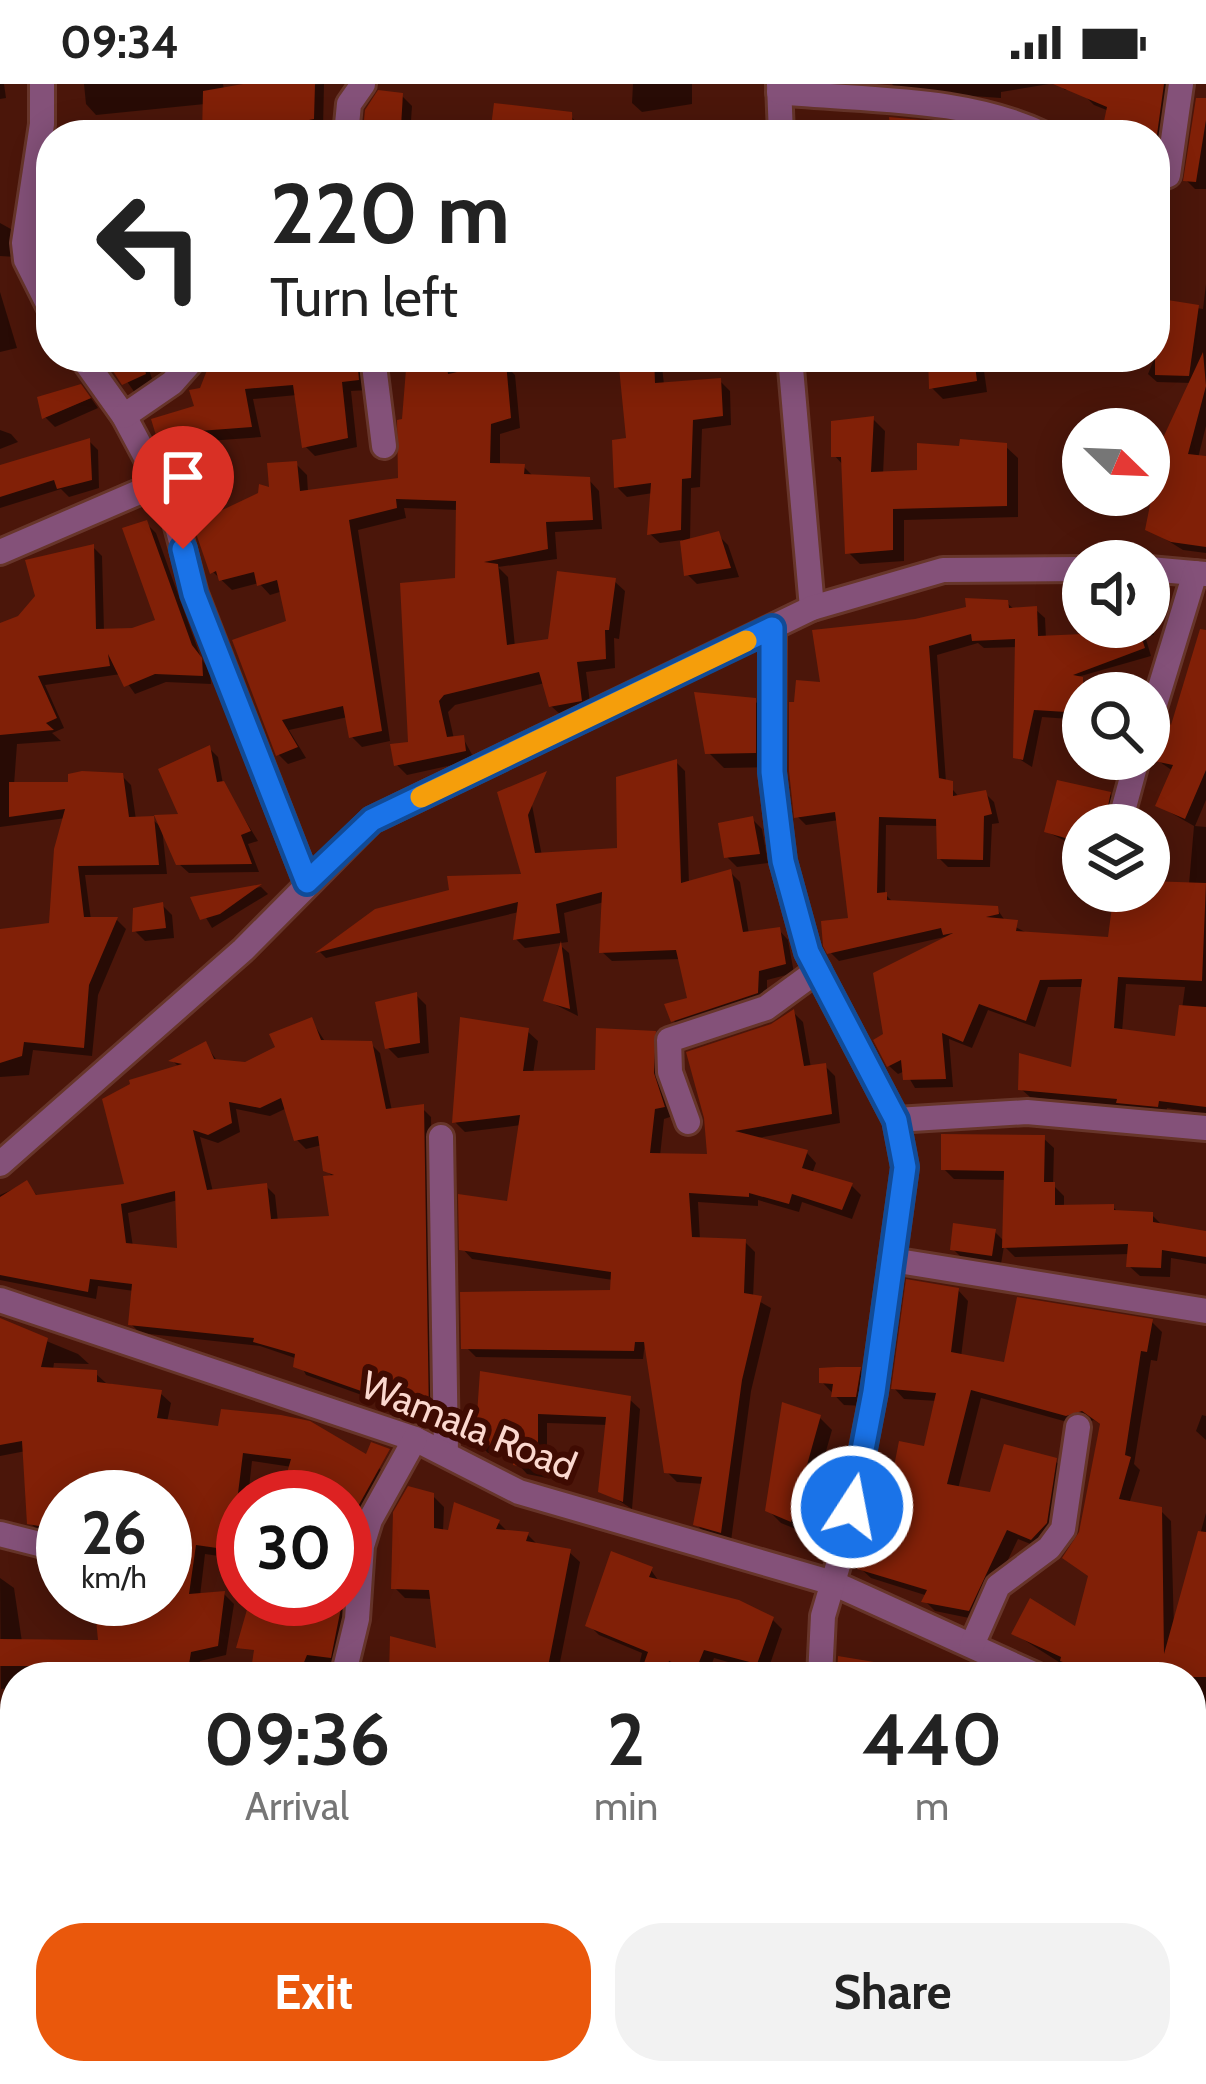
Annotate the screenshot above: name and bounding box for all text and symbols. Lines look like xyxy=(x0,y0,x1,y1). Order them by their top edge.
text: 09:34 xyxy=(60,15,179,69)
text: 220 m xyxy=(270,162,510,264)
icon: left xyxy=(72,168,228,324)
text: Turn left xyxy=(270,264,458,330)
north arrow xyxy=(1062,408,1170,516)
map controls xyxy=(1062,408,1170,912)
pin xyxy=(132,426,234,549)
icon: arrive xyxy=(150,444,216,510)
button: sound xyxy=(1062,540,1170,648)
button: search xyxy=(1062,672,1170,780)
button: layers xyxy=(1062,804,1170,912)
street label: Wamala Road xyxy=(354,1360,584,1490)
position arrow xyxy=(789,1444,915,1570)
speed limit sign: 30 xyxy=(216,1470,372,1626)
text: 26 xyxy=(81,1496,147,1569)
text: km/h xyxy=(81,1559,147,1596)
text: 09:36 xyxy=(204,1696,390,1783)
text: 2 xyxy=(607,1696,645,1783)
text: 440 xyxy=(862,1696,1002,1783)
text: Arrival xyxy=(245,1782,349,1830)
text: min xyxy=(594,1782,658,1830)
text: m xyxy=(915,1782,949,1830)
button: Exit xyxy=(36,1923,591,2061)
button: Share xyxy=(615,1923,1170,2061)

